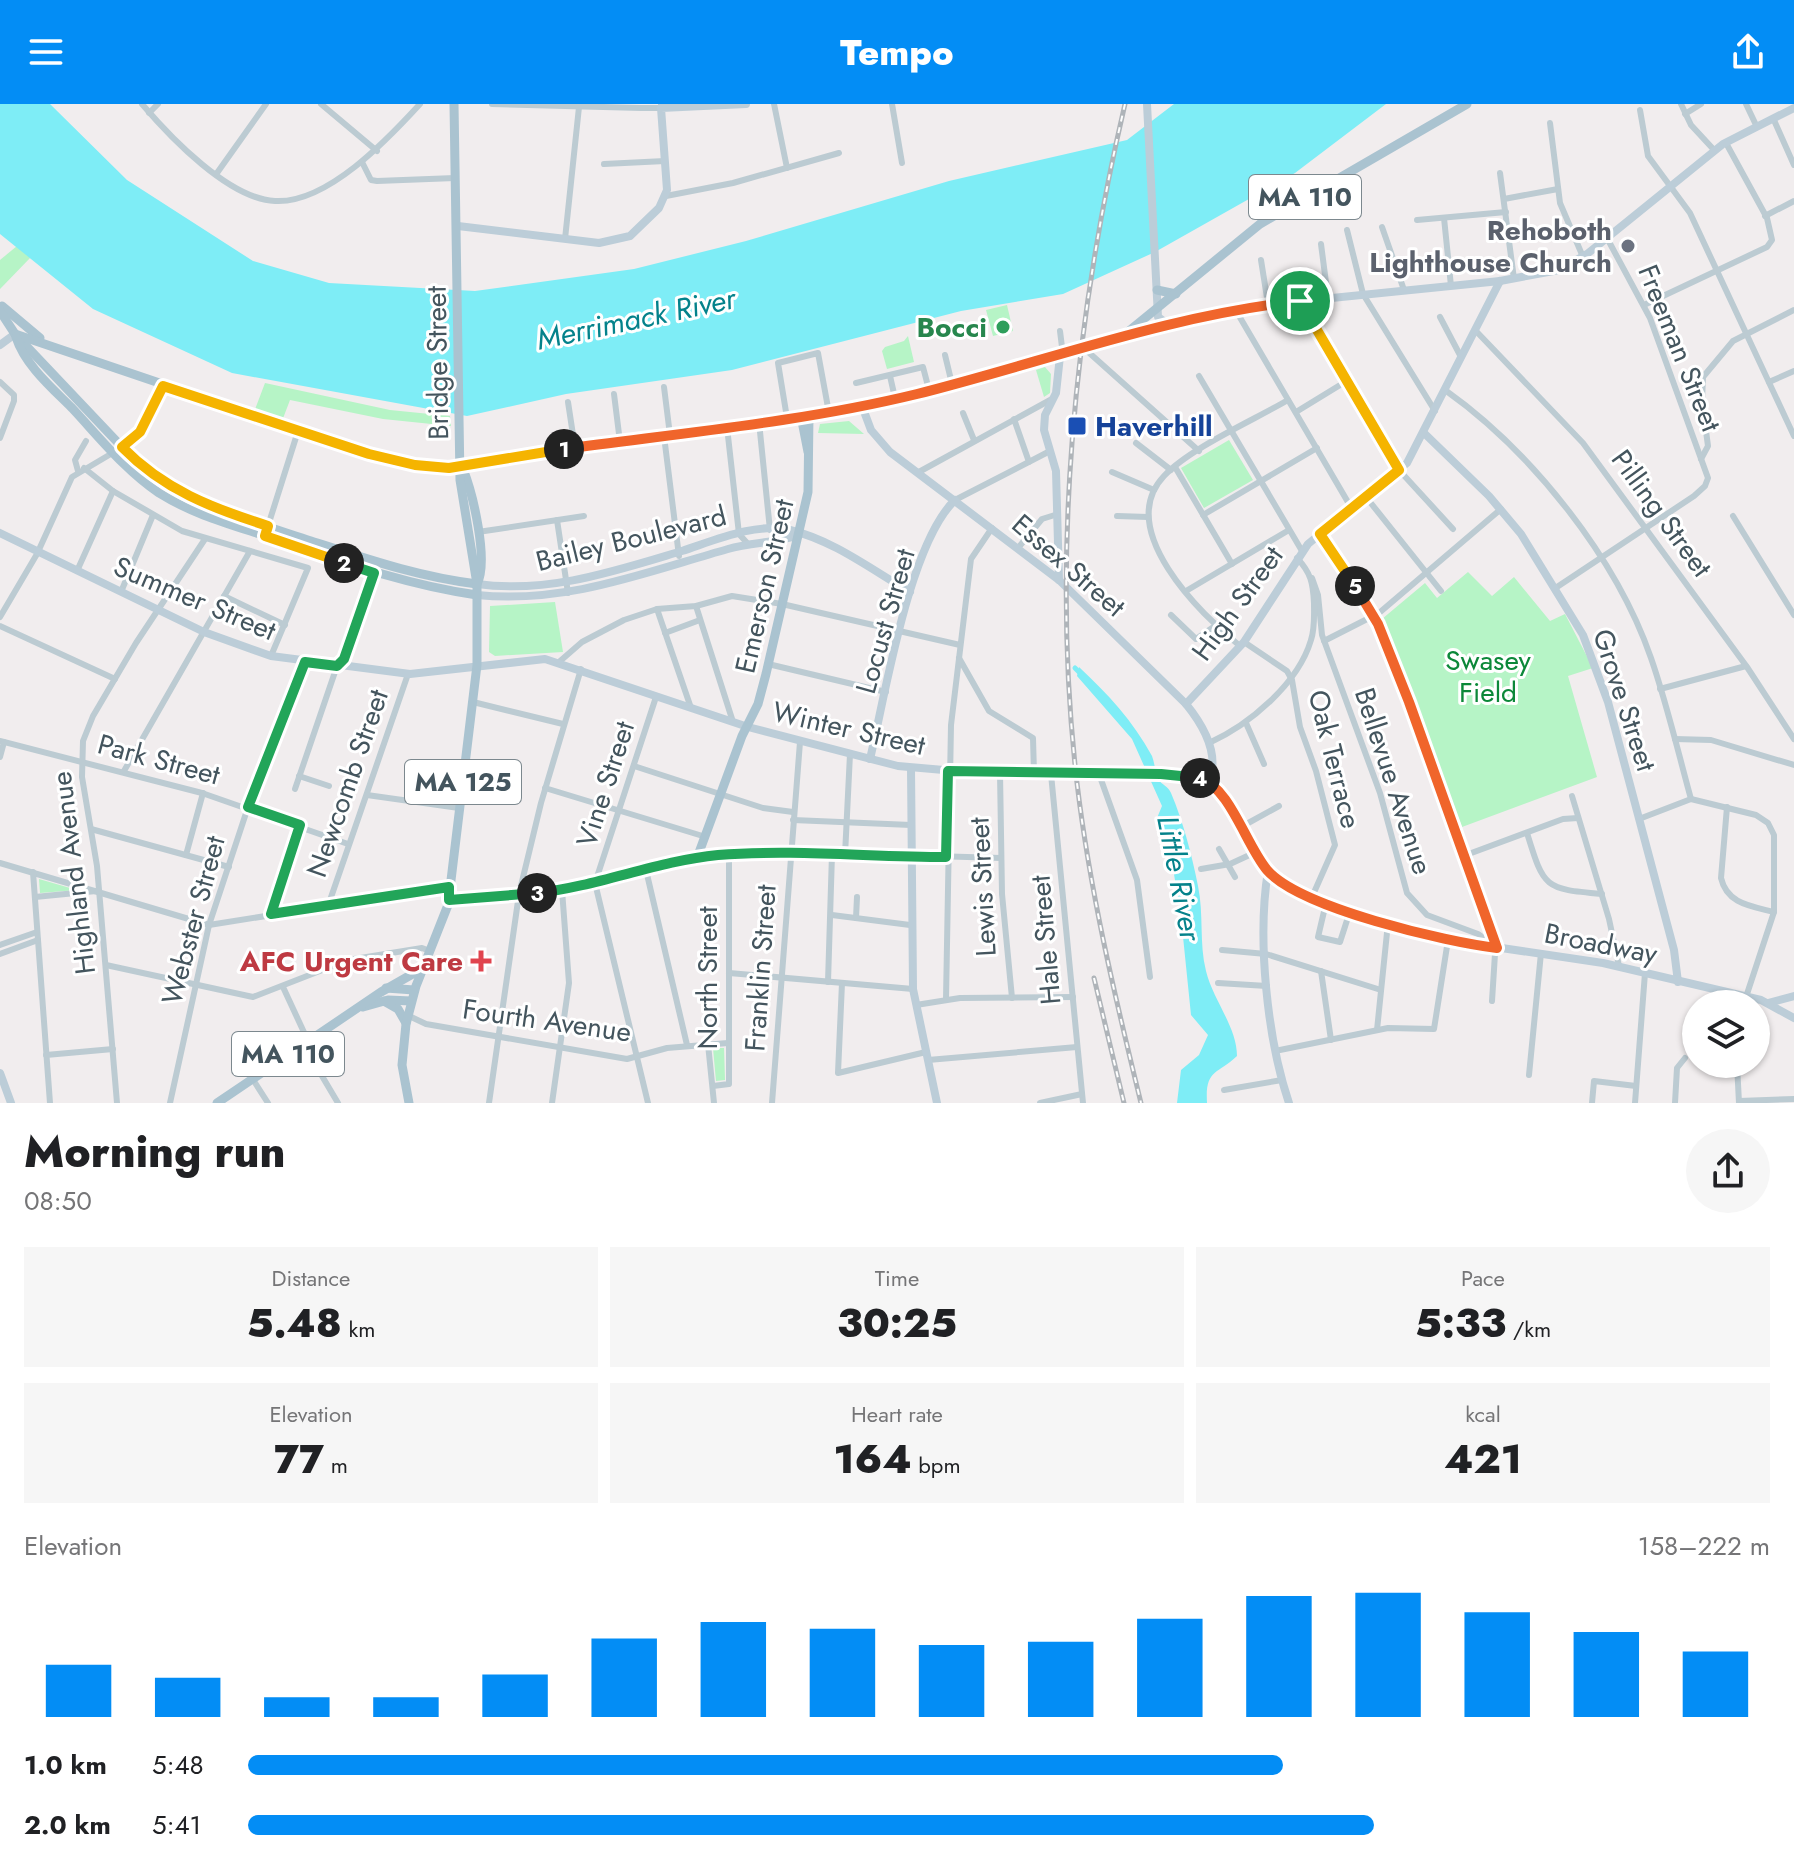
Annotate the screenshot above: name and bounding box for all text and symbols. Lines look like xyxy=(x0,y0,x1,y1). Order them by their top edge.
text: Tempo xyxy=(840,26,954,78)
icon: menu xyxy=(24,30,68,74)
icon: share xyxy=(1726,30,1770,74)
road number: MA 110 xyxy=(1249,175,1361,219)
place label: Rehoboth Lighthouse Church xyxy=(1369,210,1612,283)
marker: Rehoboth Lighthouse Church xyxy=(1619,237,1637,255)
street label: Freeman Street xyxy=(1627,259,1732,438)
pin xyxy=(1266,267,1334,335)
water label: Merrimack River xyxy=(532,276,741,361)
icon: arrive xyxy=(1278,279,1322,323)
street label: Bridge Street xyxy=(416,285,459,440)
place label: Bocci xyxy=(916,307,987,348)
marker: Bocci xyxy=(994,318,1012,336)
place label: Haverhill xyxy=(1095,406,1213,447)
marker: Haverhill xyxy=(1066,415,1088,437)
pin: 1 xyxy=(544,429,584,469)
text: 1 xyxy=(558,433,570,465)
street label: Pilling Street xyxy=(1601,441,1722,586)
street label: Bailey Boulevard xyxy=(532,495,731,582)
street label: Emerson Street xyxy=(725,495,805,677)
street label: Essex Street xyxy=(1003,504,1135,627)
street label: High Street xyxy=(1182,537,1293,669)
pin: 2 xyxy=(324,543,364,583)
street label: Locust Street xyxy=(845,544,926,698)
street label: Summer Street xyxy=(107,546,283,651)
text: 2 xyxy=(337,547,351,579)
pin: 5 xyxy=(1335,566,1375,606)
text: 5 xyxy=(1348,570,1362,602)
street label: Grove Street xyxy=(1582,624,1667,777)
park label: Swasey Field xyxy=(1445,640,1531,713)
street label: Bellevue Avenue xyxy=(1344,683,1443,880)
street label: Newcomb Street xyxy=(296,684,399,883)
street label: Oak Terrace xyxy=(1298,686,1372,833)
street label: Winter Street xyxy=(768,691,930,766)
street label: Vine Street xyxy=(566,716,645,852)
street label: Park Street xyxy=(93,723,225,796)
pin: 4 xyxy=(1180,758,1220,798)
road number: MA 125 xyxy=(405,760,521,804)
text: 4 xyxy=(1192,762,1208,794)
street label: Highland Avenue xyxy=(41,769,106,977)
water label: Little River xyxy=(1146,812,1213,946)
street label: Lewis Street xyxy=(958,816,1007,958)
street label: Webster Street xyxy=(151,831,236,1009)
pin: 3 xyxy=(517,873,557,913)
street label: Hale Street xyxy=(1019,873,1072,1006)
text: 3 xyxy=(530,877,544,909)
street label: Franklin Street xyxy=(734,883,787,1053)
street label: North Street xyxy=(687,906,728,1050)
street label: Broadway xyxy=(1541,912,1662,975)
place label: AFC Urgent Care xyxy=(239,941,463,982)
marker: AFC Urgent Care xyxy=(470,950,492,972)
street label: Fourth Avenue xyxy=(460,988,634,1053)
map controls xyxy=(1682,990,1770,1078)
button: layers xyxy=(1682,990,1770,1078)
road number: MA 110 xyxy=(232,1032,344,1076)
text: Morning run xyxy=(24,1120,286,1184)
button: share xyxy=(1686,1129,1770,1213)
text: 08:50 xyxy=(24,1182,92,1220)
text: Distance xyxy=(272,1262,350,1294)
text: Time xyxy=(875,1262,919,1294)
text: Pace xyxy=(1461,1262,1505,1294)
text: 5.48 xyxy=(247,1294,342,1352)
text: 30:25 xyxy=(837,1294,957,1352)
text: 5:33 xyxy=(1415,1294,1506,1352)
text: km xyxy=(342,1313,375,1345)
text: /km xyxy=(1506,1313,1551,1345)
text: Elevation xyxy=(270,1398,352,1430)
text: Heart rate xyxy=(851,1398,943,1430)
text: kcal xyxy=(1465,1398,1501,1430)
text: 77 xyxy=(274,1430,324,1488)
text: 164 xyxy=(833,1430,912,1488)
text: 421 xyxy=(1444,1430,1522,1488)
text: m xyxy=(324,1449,348,1481)
text: bpm xyxy=(912,1449,961,1481)
text: Elevation xyxy=(24,1527,122,1565)
text: 158–222 m xyxy=(1638,1527,1770,1565)
text: 1.0 km xyxy=(24,1746,107,1784)
text: 5:48 xyxy=(152,1746,204,1784)
text: 2.0 km xyxy=(24,1806,111,1844)
text: 5:41 xyxy=(152,1806,201,1844)

